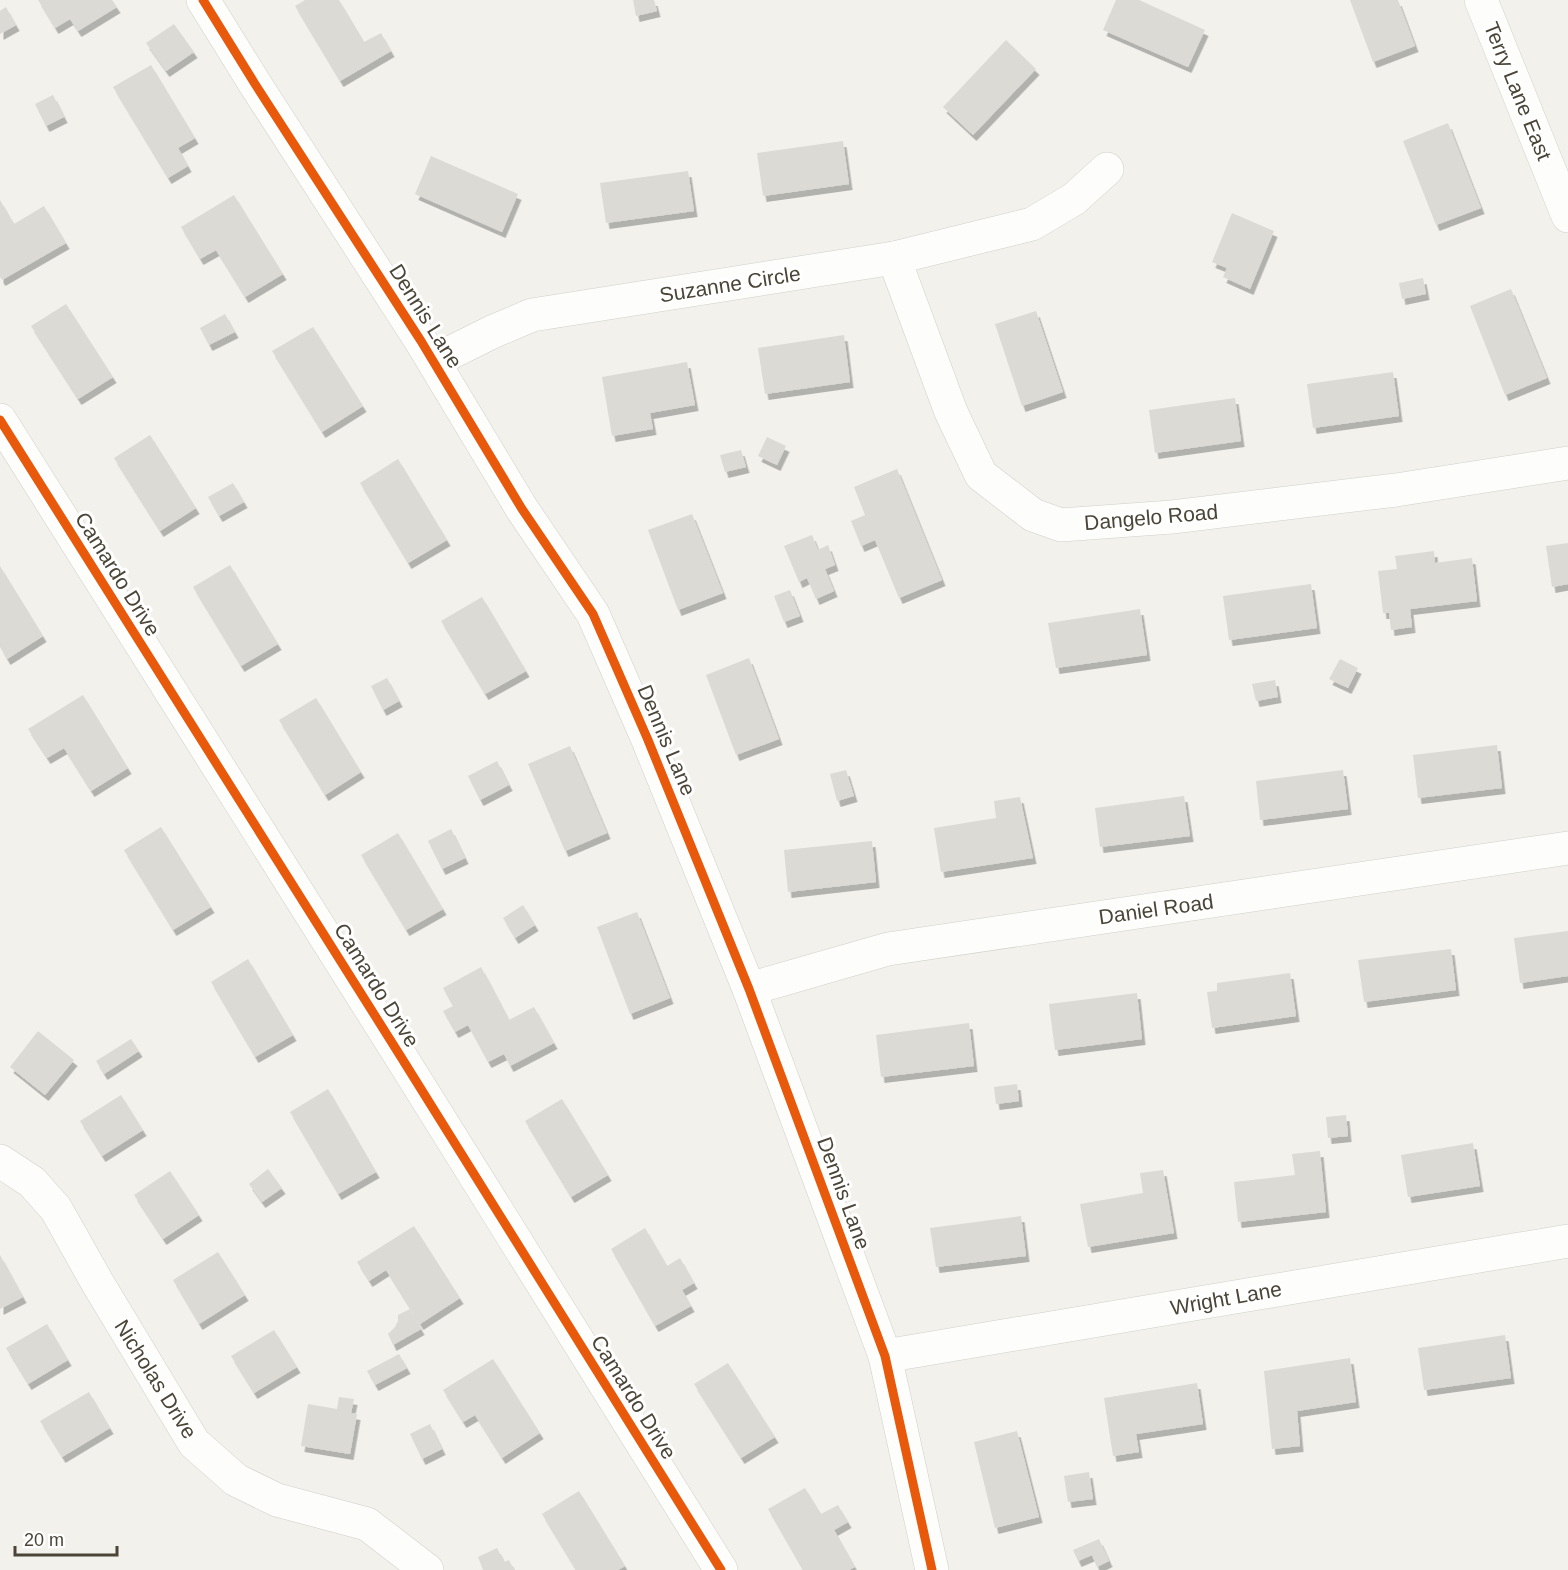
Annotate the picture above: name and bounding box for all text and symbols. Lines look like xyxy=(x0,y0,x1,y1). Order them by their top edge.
street label: Terry Lane East xyxy=(1480,19,1556,164)
street label: Dennis Lane xyxy=(385,260,467,372)
street label: Suzanne Circle xyxy=(658,262,802,306)
street label: Dangelo Road xyxy=(1083,500,1219,534)
street label: Camardo Drive xyxy=(71,508,165,640)
street label: Dennis Lane xyxy=(633,681,701,799)
street label: Daniel Road xyxy=(1097,890,1215,928)
street label: Camardo Drive xyxy=(330,919,424,1051)
street label: Dennis Lane xyxy=(813,1134,875,1252)
street label: Wright Lane xyxy=(1168,1277,1284,1319)
street label: Nicholas Drive xyxy=(110,1316,202,1442)
street label: Camardo Drive xyxy=(587,1331,681,1463)
scale bar xyxy=(15,1519,117,1557)
text: 20 m xyxy=(24,1530,64,1550)

